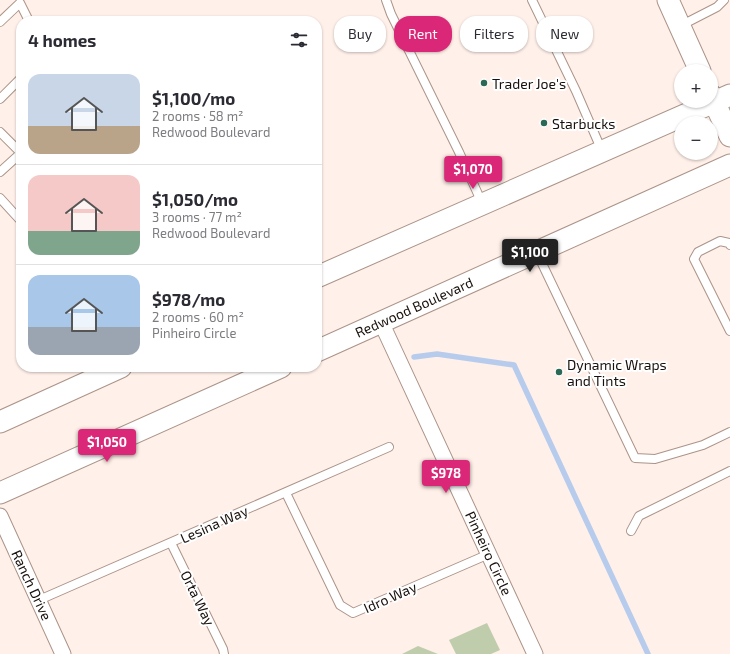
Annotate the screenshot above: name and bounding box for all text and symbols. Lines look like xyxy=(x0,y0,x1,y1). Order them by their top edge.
chip: Buy xyxy=(334,16,386,52)
chip: Rent xyxy=(394,16,452,52)
chip: Filters xyxy=(460,16,528,52)
chip: New xyxy=(536,16,593,52)
icon: filters xyxy=(288,29,310,51)
text: 4 homes xyxy=(28,30,96,50)
map controls xyxy=(674,64,718,160)
button: + xyxy=(674,64,718,108)
place label: Trader Joe's xyxy=(492,75,566,92)
marker: Trader Joe's xyxy=(479,78,489,88)
text: $1,100/mo xyxy=(152,88,235,108)
icon: home xyxy=(60,90,108,138)
text: 2 rooms · 58 m² xyxy=(152,108,243,124)
place label: Starbucks xyxy=(552,115,615,132)
button: − xyxy=(674,116,718,160)
marker: Starbucks xyxy=(539,118,549,128)
text: Redwood Boulevard xyxy=(152,124,270,140)
pin: $1,070 xyxy=(440,156,506,190)
text: $1,070 xyxy=(453,161,493,177)
text: $1,050/mo xyxy=(152,189,238,209)
icon: home xyxy=(60,191,108,239)
text: 3 rooms · 77 m² xyxy=(152,209,242,225)
text: Redwood Boulevard xyxy=(152,225,270,241)
pin: $1,100 xyxy=(497,239,563,273)
text: $1,100 xyxy=(511,244,549,260)
street label: Redwood Boulevard xyxy=(352,273,476,341)
text: $978/mo xyxy=(152,289,225,309)
icon: home xyxy=(60,291,108,339)
text: 2 rooms · 60 m² xyxy=(152,309,244,325)
text: Pinheiro Circle xyxy=(152,325,236,341)
place label: Dynamic Wraps and Tints xyxy=(567,356,667,389)
marker: Dynamic Wraps and Tints xyxy=(554,367,564,377)
pin: $1,050 xyxy=(74,429,140,463)
text: $1,050 xyxy=(87,434,127,450)
pin: $978 xyxy=(422,460,470,494)
text: $978 xyxy=(431,465,461,481)
street label: Lesina Way xyxy=(178,501,251,546)
street label: Pinheiro Circle xyxy=(462,508,516,598)
street label: Ranch Drive xyxy=(8,547,56,623)
street label: Orta Way xyxy=(177,568,219,629)
street label: Idro Way xyxy=(361,578,420,616)

